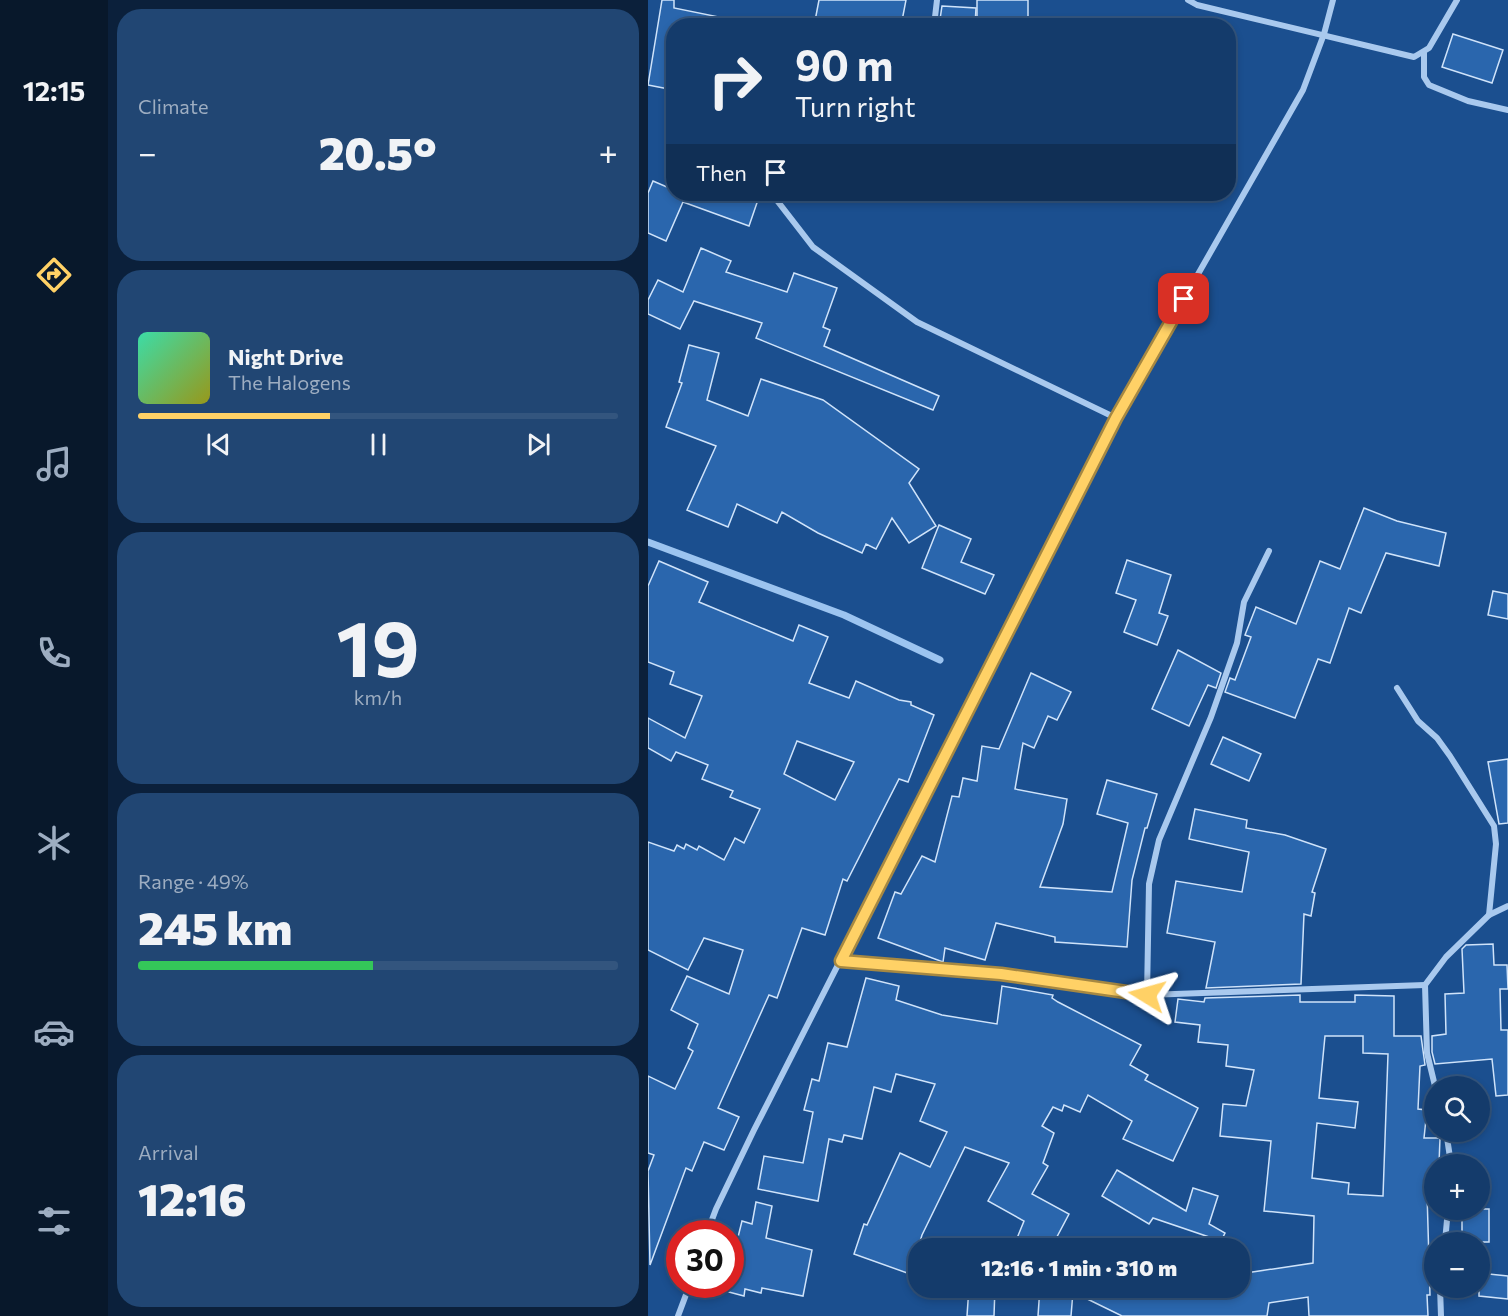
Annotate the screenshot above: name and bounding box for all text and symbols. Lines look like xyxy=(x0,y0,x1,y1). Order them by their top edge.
text: 90 m xyxy=(795,38,894,90)
icon: right xyxy=(696,42,774,120)
text: 12:15 xyxy=(23,74,85,107)
text: Turn right xyxy=(795,90,915,123)
text: Climate xyxy=(138,94,208,118)
text: 20.5° xyxy=(319,124,437,179)
text: − xyxy=(138,131,157,172)
text: + xyxy=(599,131,618,172)
icon: arrive xyxy=(759,156,792,189)
text: Then xyxy=(696,159,747,186)
icon: directions xyxy=(33,254,75,296)
pin xyxy=(1158,273,1209,324)
icon: arrive xyxy=(1167,282,1200,315)
text: Night Drive xyxy=(228,343,343,370)
text: The Halogens xyxy=(228,370,351,394)
icon: previous xyxy=(202,428,235,461)
icon: pause xyxy=(362,428,395,461)
icon: next xyxy=(522,428,555,461)
icon: music xyxy=(33,443,75,485)
text: 19 xyxy=(336,598,420,693)
icon: phone xyxy=(33,632,75,674)
text: km/h xyxy=(354,685,402,709)
icon: climate xyxy=(33,822,75,864)
text: Range · 49% xyxy=(138,869,249,893)
text: 245 km xyxy=(138,899,292,954)
position arrow xyxy=(1115,963,1179,1027)
icon: car xyxy=(33,1011,75,1053)
map controls xyxy=(1424,1076,1490,1298)
button: search xyxy=(1424,1076,1490,1142)
text: Arrival xyxy=(138,1140,199,1164)
button: + xyxy=(1424,1154,1490,1220)
text: 12:16 xyxy=(138,1170,247,1225)
icon: filters xyxy=(33,1200,75,1242)
speed limit sign: 30 xyxy=(666,1220,744,1298)
button: − xyxy=(1424,1232,1490,1298)
text: 12:16 · 1 min · 310 m xyxy=(981,1254,1177,1281)

